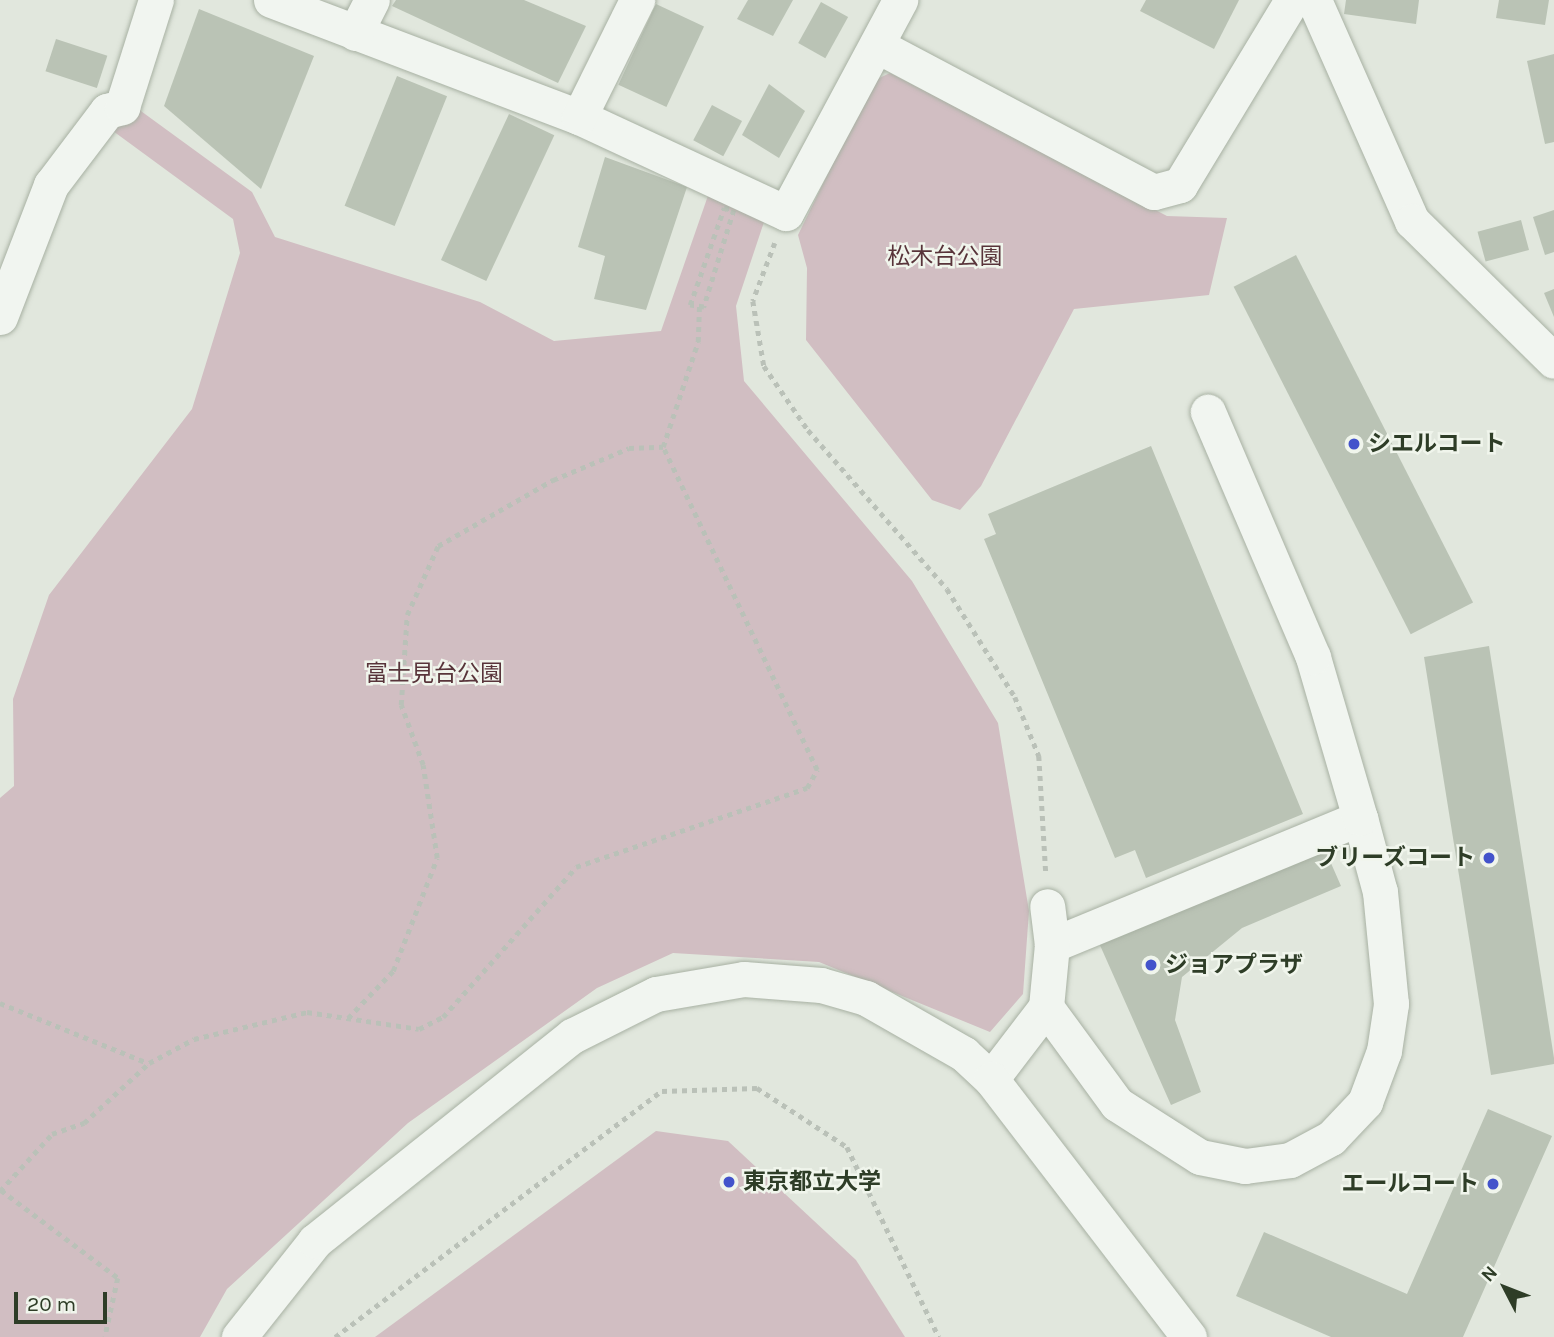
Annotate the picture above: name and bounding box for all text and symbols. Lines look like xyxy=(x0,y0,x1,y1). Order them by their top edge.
park label: 松木台公園 xyxy=(888,243,1002,271)
place label: シエルコート xyxy=(1368,430,1506,458)
marker: シエルコート xyxy=(1346,436,1362,452)
park label: 富士見台公園 xyxy=(365,660,503,688)
place label: ブリーズコート xyxy=(1314,844,1475,872)
marker: ブリーズコート xyxy=(1481,850,1497,866)
place label: ジョアプラザ xyxy=(1165,951,1303,979)
marker: ジョアプラザ xyxy=(1143,957,1159,973)
place label: 東京都立大学 xyxy=(743,1168,881,1196)
place label: エールコート xyxy=(1341,1170,1479,1198)
marker: 東京都立大学 xyxy=(721,1174,737,1190)
marker: エールコート xyxy=(1485,1176,1501,1192)
north arrow xyxy=(1470,1253,1540,1323)
text: N xyxy=(1477,1262,1502,1286)
scale bar xyxy=(18,1278,110,1322)
text: 20 m xyxy=(27,1292,76,1316)

